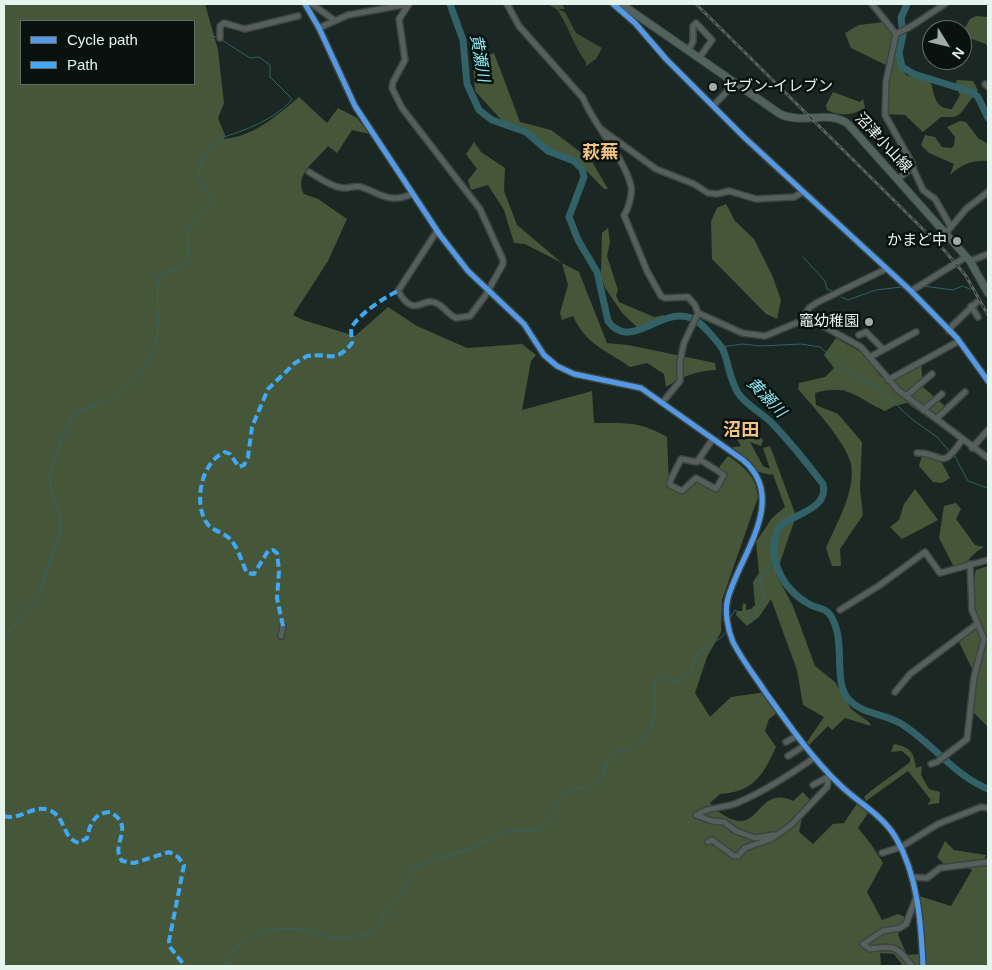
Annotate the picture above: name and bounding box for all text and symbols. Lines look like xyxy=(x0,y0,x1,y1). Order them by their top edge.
legend xyxy=(20,20,195,85)
north arrow xyxy=(922,20,972,70)
text: Cycle path xyxy=(67,31,138,48)
water label: 黄瀬川 xyxy=(465,33,493,83)
text: N xyxy=(949,44,968,62)
text: Path xyxy=(67,56,98,73)
place label: セブン-イレブン xyxy=(723,78,833,96)
marker: セブン-イレブン xyxy=(707,81,719,93)
street label: 沼津小山線 xyxy=(851,109,915,177)
district label: 萩蕪 xyxy=(582,142,618,164)
place label: かまど中 xyxy=(887,232,947,250)
marker: かまど中 xyxy=(951,235,963,247)
place label: 竈幼稚園 xyxy=(799,313,859,331)
marker: 竈幼稚園 xyxy=(863,316,875,328)
water label: 黄瀬川 xyxy=(742,374,790,422)
district label: 沼田 xyxy=(723,420,759,442)

